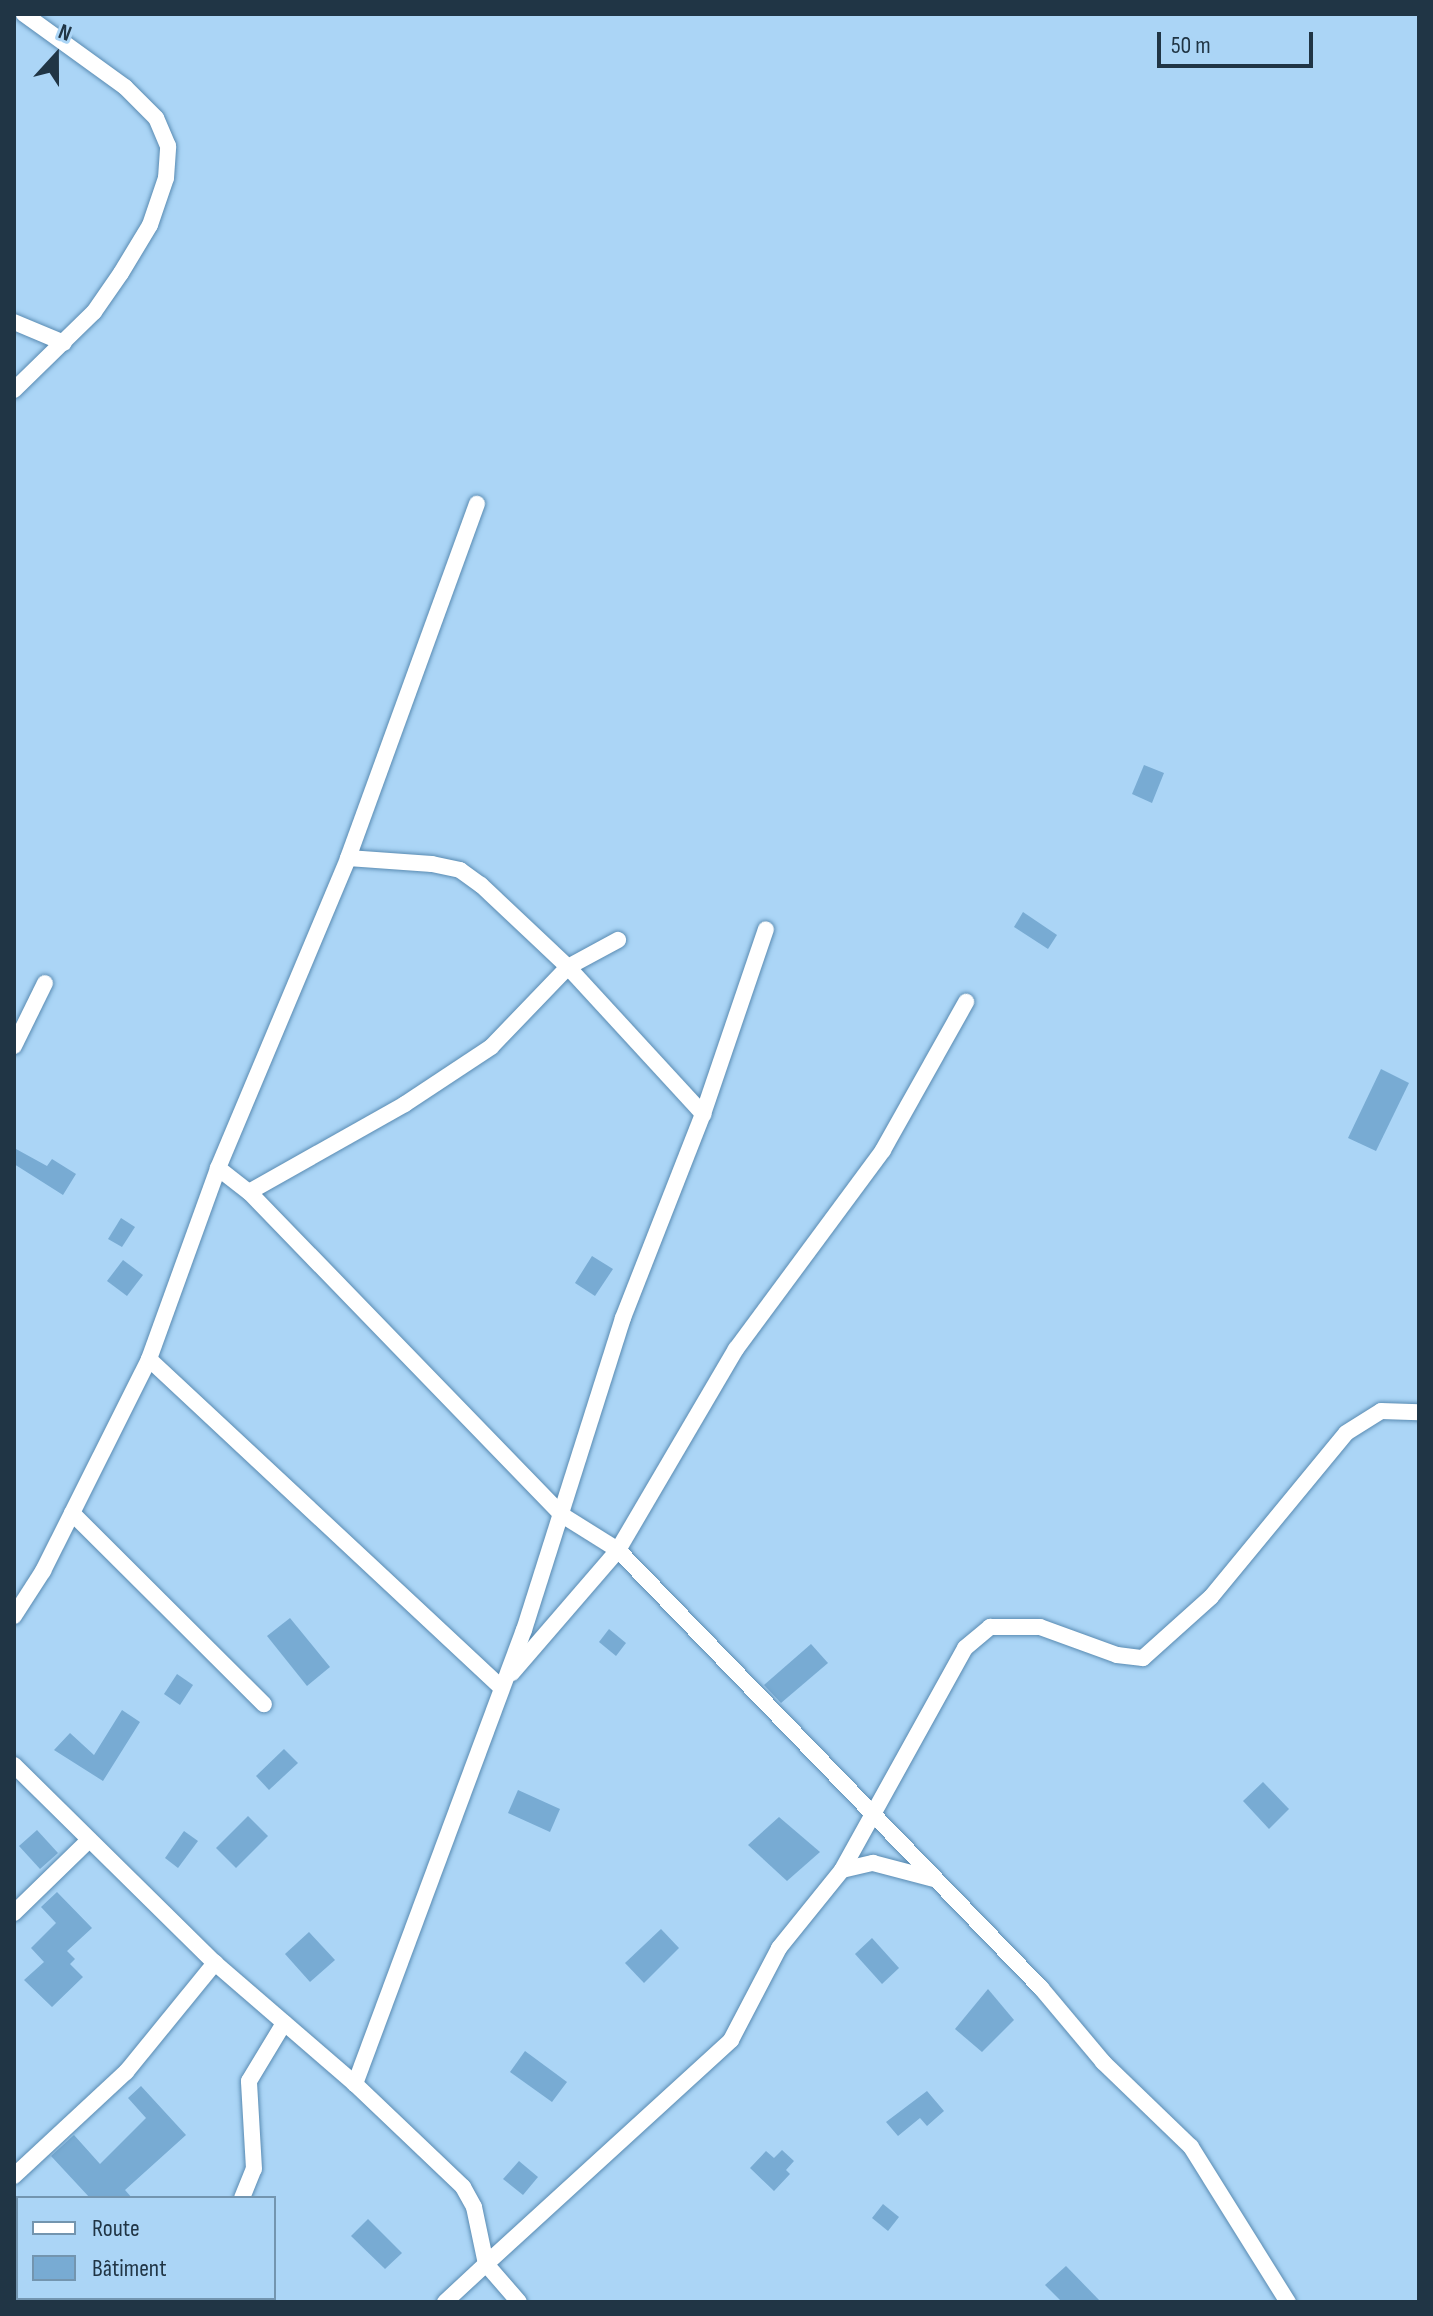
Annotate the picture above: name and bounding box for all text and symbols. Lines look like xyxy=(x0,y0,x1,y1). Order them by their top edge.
north arrow xyxy=(16,16,96,96)
scale bar xyxy=(1161,16,1317,66)
text: N xyxy=(54,18,75,48)
text: 50 m xyxy=(1171,31,1211,60)
legend xyxy=(16,2196,276,2300)
text: Route xyxy=(92,2214,140,2243)
text: Bâtiment xyxy=(92,2254,167,2283)

